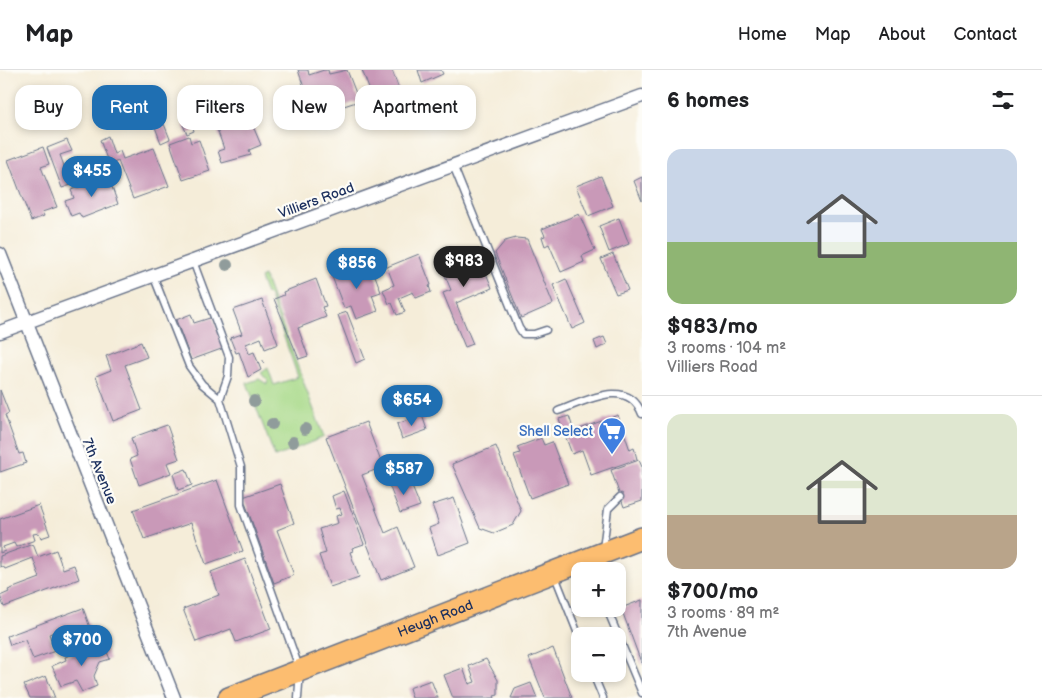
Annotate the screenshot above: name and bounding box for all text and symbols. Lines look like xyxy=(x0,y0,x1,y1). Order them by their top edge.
text: Map xyxy=(25,20,73,49)
text: Home xyxy=(738,24,787,45)
text: Map xyxy=(815,24,851,45)
text: About xyxy=(879,24,926,45)
text: Contact xyxy=(954,24,1017,45)
chip: Buy xyxy=(15,85,82,130)
chip: Rent xyxy=(92,85,167,130)
chip: Filters xyxy=(177,85,263,130)
chip: New xyxy=(273,85,345,130)
chip: Apartment xyxy=(355,85,476,130)
icon: filters xyxy=(989,86,1017,114)
text: 6 homes xyxy=(667,88,749,113)
pin: $455 xyxy=(62,156,122,198)
text: $455 xyxy=(73,162,111,181)
street label: Villiers Road xyxy=(276,179,356,222)
icon: home xyxy=(797,181,887,271)
pin: $983 xyxy=(434,246,494,288)
pin: $856 xyxy=(327,248,387,290)
text: $983 xyxy=(445,252,483,271)
text: $856 xyxy=(337,254,377,273)
text: $983/mo xyxy=(667,314,758,339)
text: 3 rooms · 104 m² xyxy=(667,339,786,358)
text: Villiers Road xyxy=(667,358,758,377)
pin: $654 xyxy=(382,384,442,427)
text: $654 xyxy=(393,391,431,410)
supermarket icon: Shell Select xyxy=(597,416,627,455)
place label: Shell Select xyxy=(519,423,594,440)
street label: 7th Avenue xyxy=(79,436,120,507)
icon: home xyxy=(797,447,887,537)
pin: $587 xyxy=(374,454,434,496)
text: $587 xyxy=(385,460,423,479)
map controls xyxy=(571,562,626,682)
button: + xyxy=(571,562,626,617)
text: $700/mo xyxy=(667,579,758,604)
street label: Heugh Road xyxy=(395,596,476,641)
text: 3 rooms · 89 m² xyxy=(667,604,779,623)
text: 7th Avenue xyxy=(667,623,747,642)
pin: $700 xyxy=(52,624,112,667)
button: − xyxy=(571,627,626,682)
text: $700 xyxy=(62,631,102,650)

